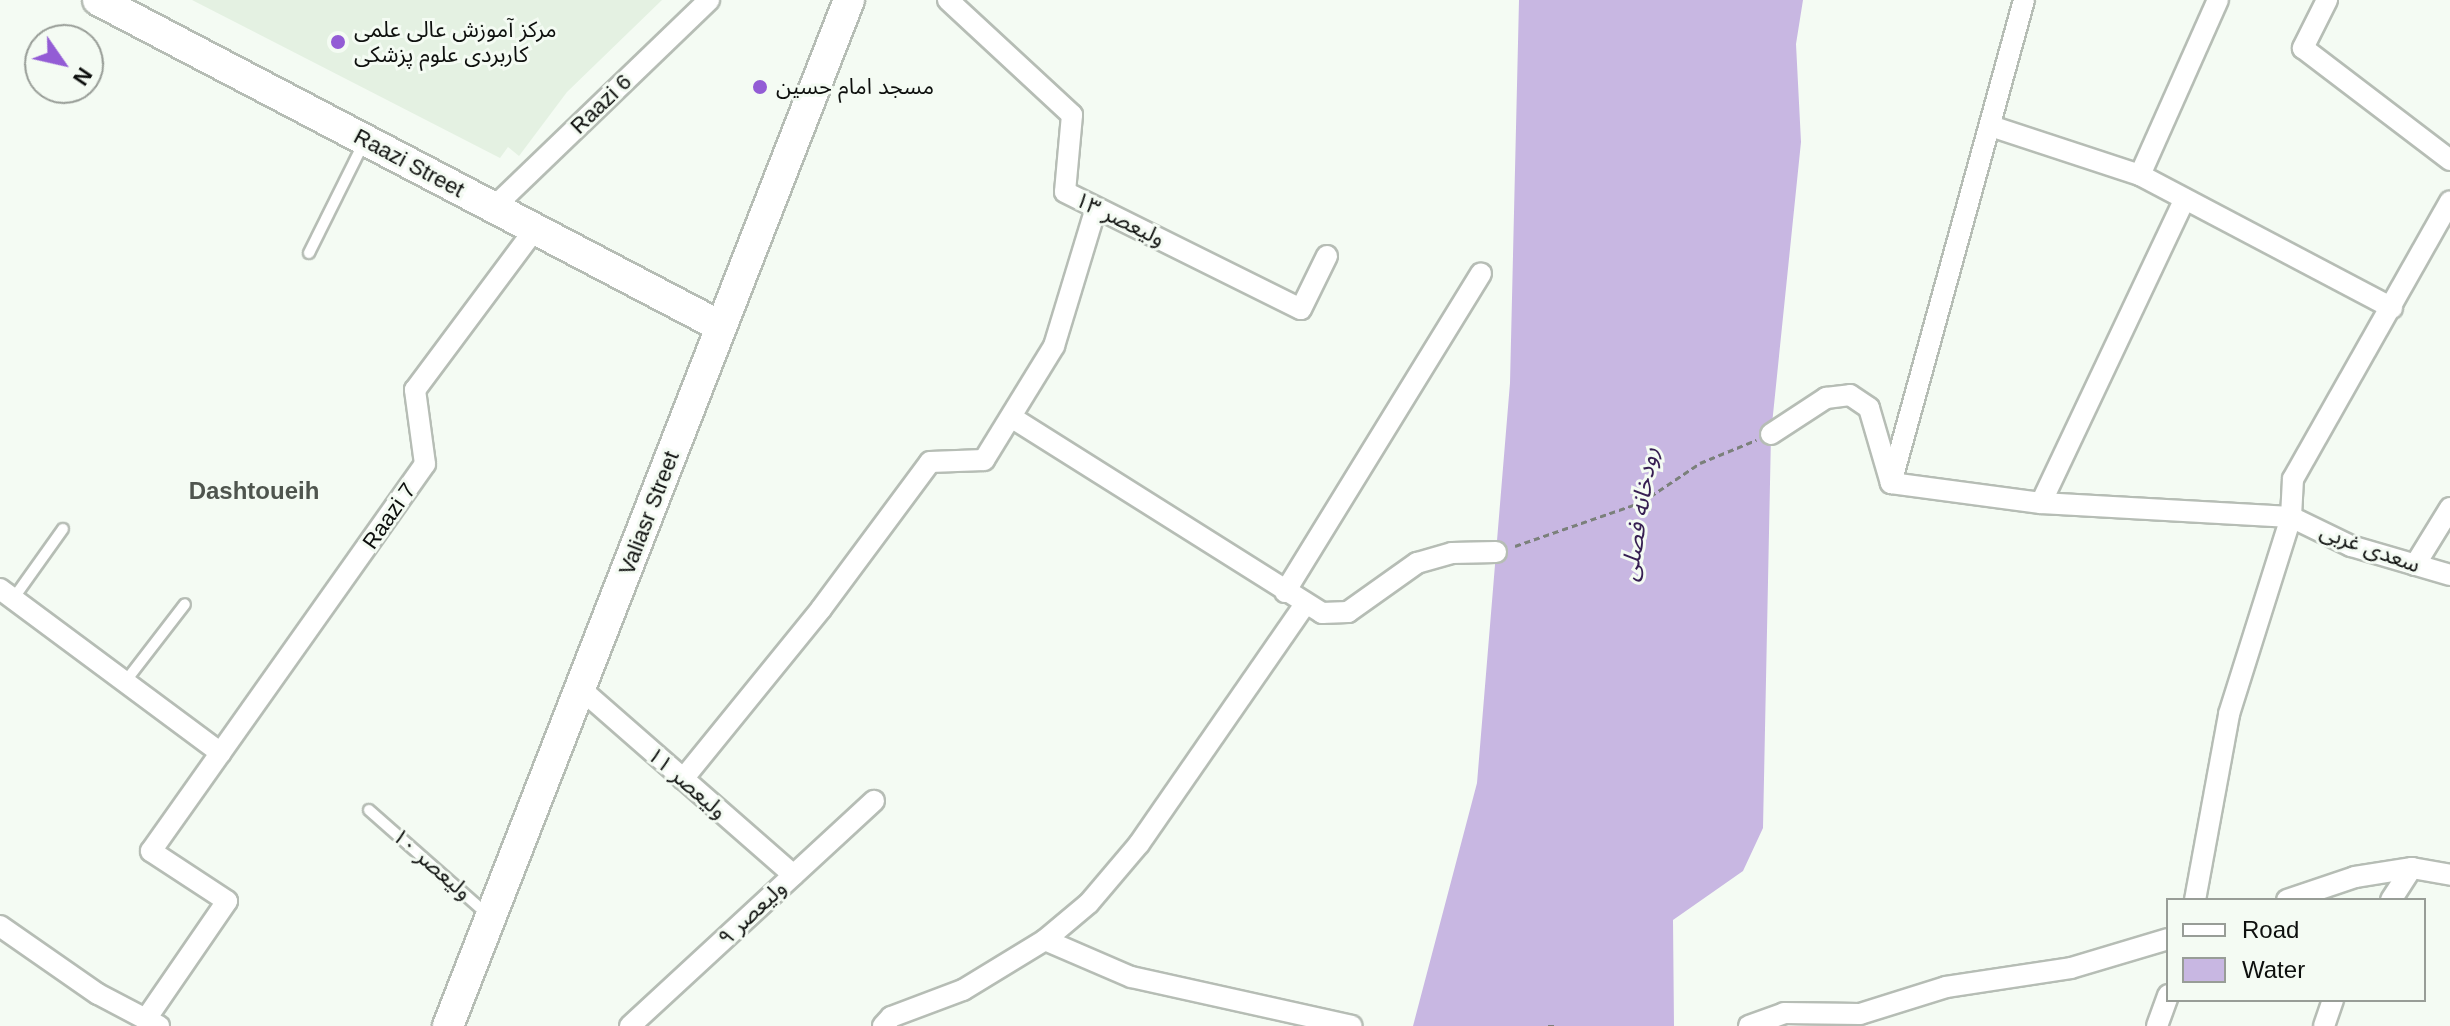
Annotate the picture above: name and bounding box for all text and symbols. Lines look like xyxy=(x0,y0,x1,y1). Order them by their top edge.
place label: مرکز آموزش عالی علمی کاربردی علوم پزشکی xyxy=(354,16,557,68)
north arrow xyxy=(24,24,104,104)
marker: مرکز آموزش عالی علمی کاربردی علوم پزشکی xyxy=(329,33,347,51)
text: N xyxy=(68,63,97,90)
street label: Raazi 6 xyxy=(565,69,637,139)
place label: مسجد امام حسین xyxy=(776,74,934,100)
marker: مسجد امام حسین xyxy=(751,78,769,96)
street label: Raazi Street xyxy=(349,123,469,203)
street label: ولیعصر ۱۳ xyxy=(1071,186,1169,252)
water label: رودخانه فصلی xyxy=(1614,445,1664,583)
street label: Valiasr Street xyxy=(613,447,685,579)
district label: Dashtoueih xyxy=(189,477,319,505)
street label: Raazi 7 xyxy=(357,478,421,554)
street label: سعدی غربی xyxy=(2316,518,2424,578)
street label: ولیعصر ۱۱ xyxy=(642,742,732,824)
street label: ولیعصر ۱۰ xyxy=(387,823,477,905)
street label: ولیعصر ۹ xyxy=(712,875,792,951)
legend xyxy=(2166,898,2426,1002)
text: Road xyxy=(2242,916,2299,943)
text: Water xyxy=(2242,956,2305,983)

